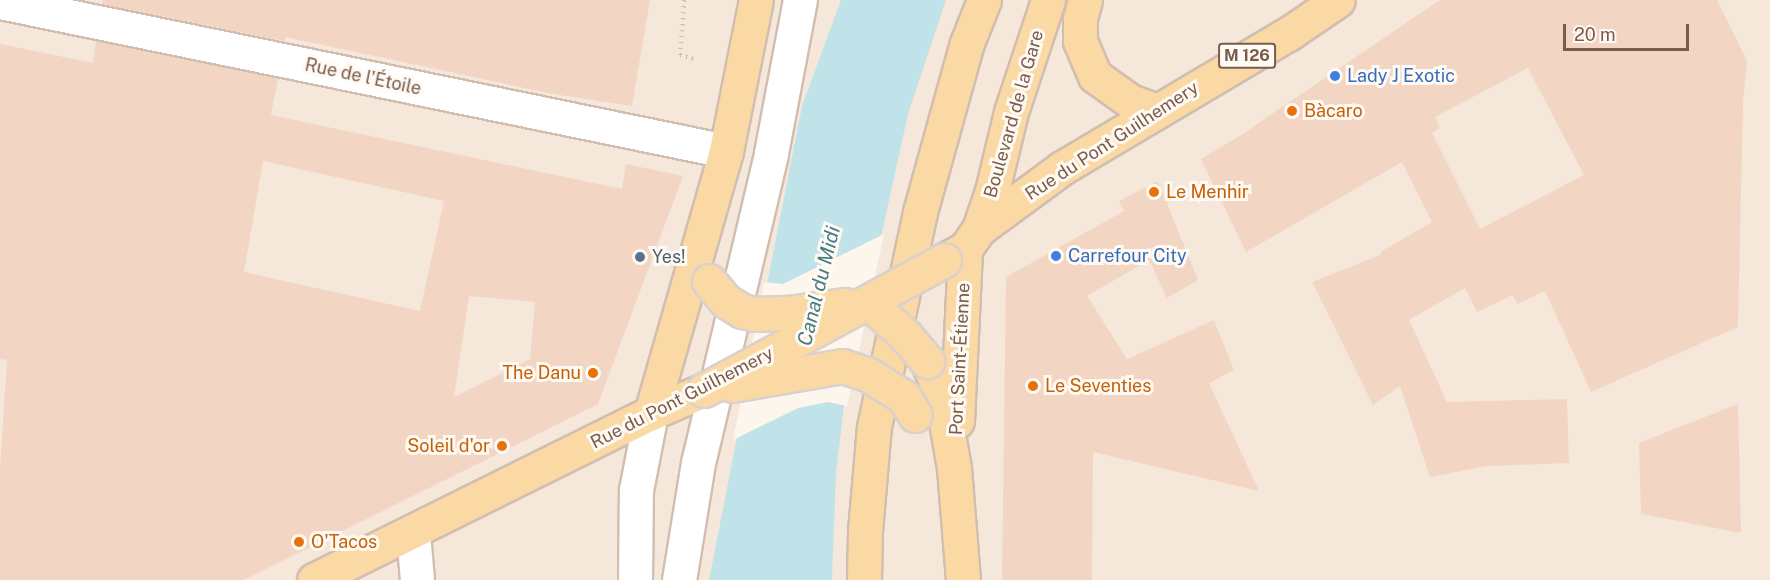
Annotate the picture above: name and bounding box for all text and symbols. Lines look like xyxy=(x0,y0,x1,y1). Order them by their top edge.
scale bar xyxy=(1566,12,1692,50)
text: 20 m xyxy=(1574,24,1616,45)
street label: Boulevard de la Gare xyxy=(980,27,1048,201)
road number: M 126 xyxy=(1217,43,1277,69)
street label: Rue de l'Étoile xyxy=(303,54,423,100)
place label: Lady J Exotic xyxy=(1347,65,1455,87)
marker: Lady J Exotic xyxy=(1328,69,1342,83)
street label: Rue du Pont Guilhemery xyxy=(1021,77,1203,205)
place label: Bàcaro xyxy=(1304,100,1363,122)
marker: Bàcaro xyxy=(1285,104,1299,118)
place label: Le Menhir xyxy=(1166,181,1249,203)
marker: Le Menhir xyxy=(1147,185,1161,199)
water label: Canal du Midi xyxy=(793,224,845,348)
place label: Carrefour City xyxy=(1068,245,1187,267)
place label: Yes! xyxy=(652,246,686,268)
marker: Carrefour City xyxy=(1049,249,1063,263)
marker: Yes! xyxy=(633,250,647,264)
street label: Port Saint-Étienne xyxy=(945,282,975,436)
street label: Rue du Pont Guilhemery xyxy=(587,342,777,454)
place label: The Danu xyxy=(502,362,581,384)
marker: The Danu xyxy=(586,366,600,380)
place label: Le Seventies xyxy=(1045,375,1151,397)
marker: Le Seventies xyxy=(1026,379,1040,393)
place label: Soleil d'or xyxy=(407,435,490,457)
marker: Soleil d'or xyxy=(495,439,509,453)
place label: O'Tacos xyxy=(311,531,377,553)
marker: O'Tacos xyxy=(292,535,306,549)

